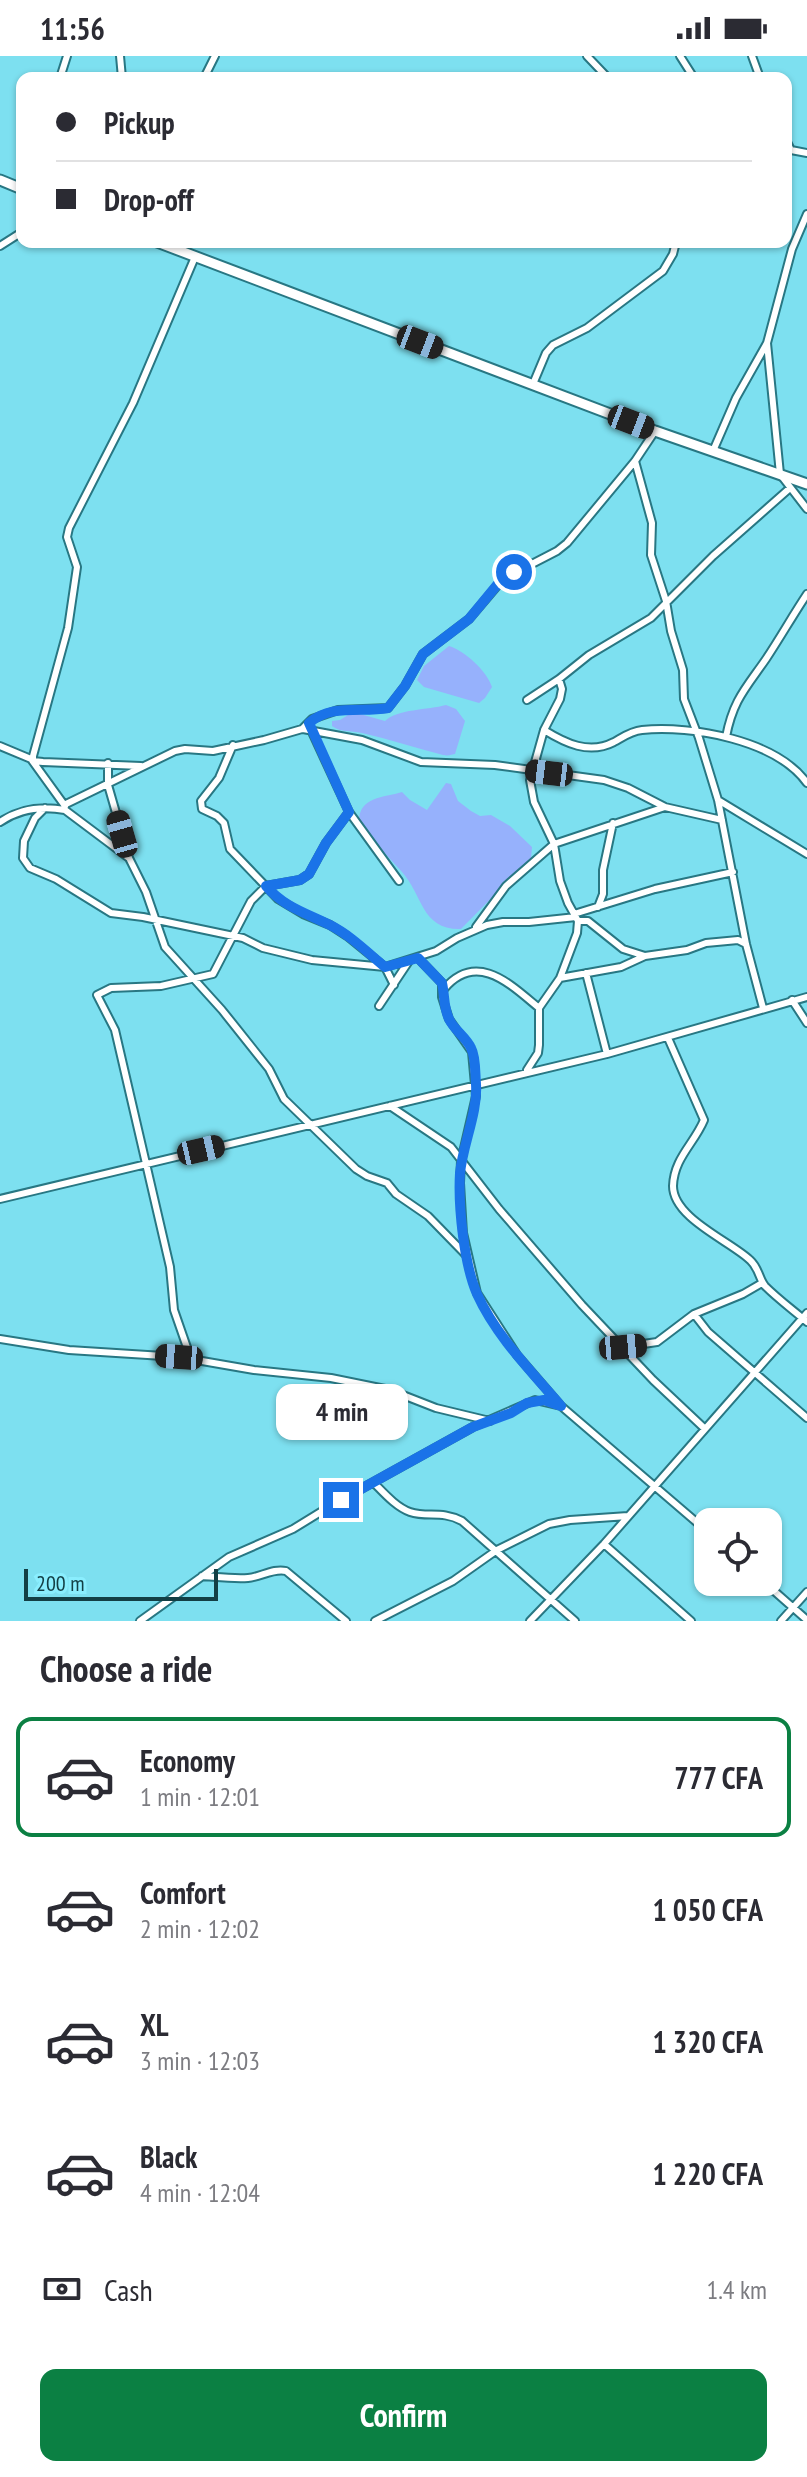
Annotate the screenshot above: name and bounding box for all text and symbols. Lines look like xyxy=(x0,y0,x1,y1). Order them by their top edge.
text: 11:56 xyxy=(40,9,105,48)
text: Pickup xyxy=(104,103,175,142)
text: Drop-off xyxy=(104,180,194,219)
car xyxy=(393,322,447,362)
car xyxy=(604,402,658,442)
route start xyxy=(496,554,532,590)
car xyxy=(524,758,574,788)
car xyxy=(104,808,140,860)
car xyxy=(175,1133,227,1167)
car xyxy=(598,1333,648,1361)
car xyxy=(154,1343,204,1371)
callout: 4 min xyxy=(275,1384,407,1440)
text: 4 min xyxy=(316,1395,368,1428)
route end xyxy=(323,1482,359,1518)
map controls xyxy=(694,1508,782,1596)
button: locate xyxy=(694,1508,782,1596)
scale bar xyxy=(24,1565,218,1601)
text: 200 m xyxy=(36,1569,85,1597)
text: Choose a ride xyxy=(40,1645,212,1692)
icon: car xyxy=(44,1741,116,1813)
text: Economy xyxy=(140,1741,235,1780)
text: 777 CFA xyxy=(674,1758,763,1797)
text: 1 min · 12:01 xyxy=(140,1780,260,1813)
icon: car xyxy=(44,1873,116,1945)
text: Comfort xyxy=(140,1873,226,1912)
text: 1 050 CFA xyxy=(652,1890,763,1929)
text: 2 min · 12:02 xyxy=(140,1912,260,1945)
icon: car xyxy=(44,2005,116,2077)
text: XL xyxy=(140,2005,169,2044)
text: 1 320 CFA xyxy=(652,2022,763,2061)
text: 3 min · 12:03 xyxy=(140,2044,260,2077)
icon: car xyxy=(44,2137,116,2209)
text: Black xyxy=(140,2137,197,2176)
text: 1 220 CFA xyxy=(652,2154,763,2193)
text: 4 min · 12:04 xyxy=(140,2176,260,2209)
icon: cash xyxy=(40,2267,84,2311)
text: Cash xyxy=(104,2270,153,2309)
text: 1.4 km xyxy=(706,2273,767,2306)
button: Confirm xyxy=(40,2369,767,2461)

